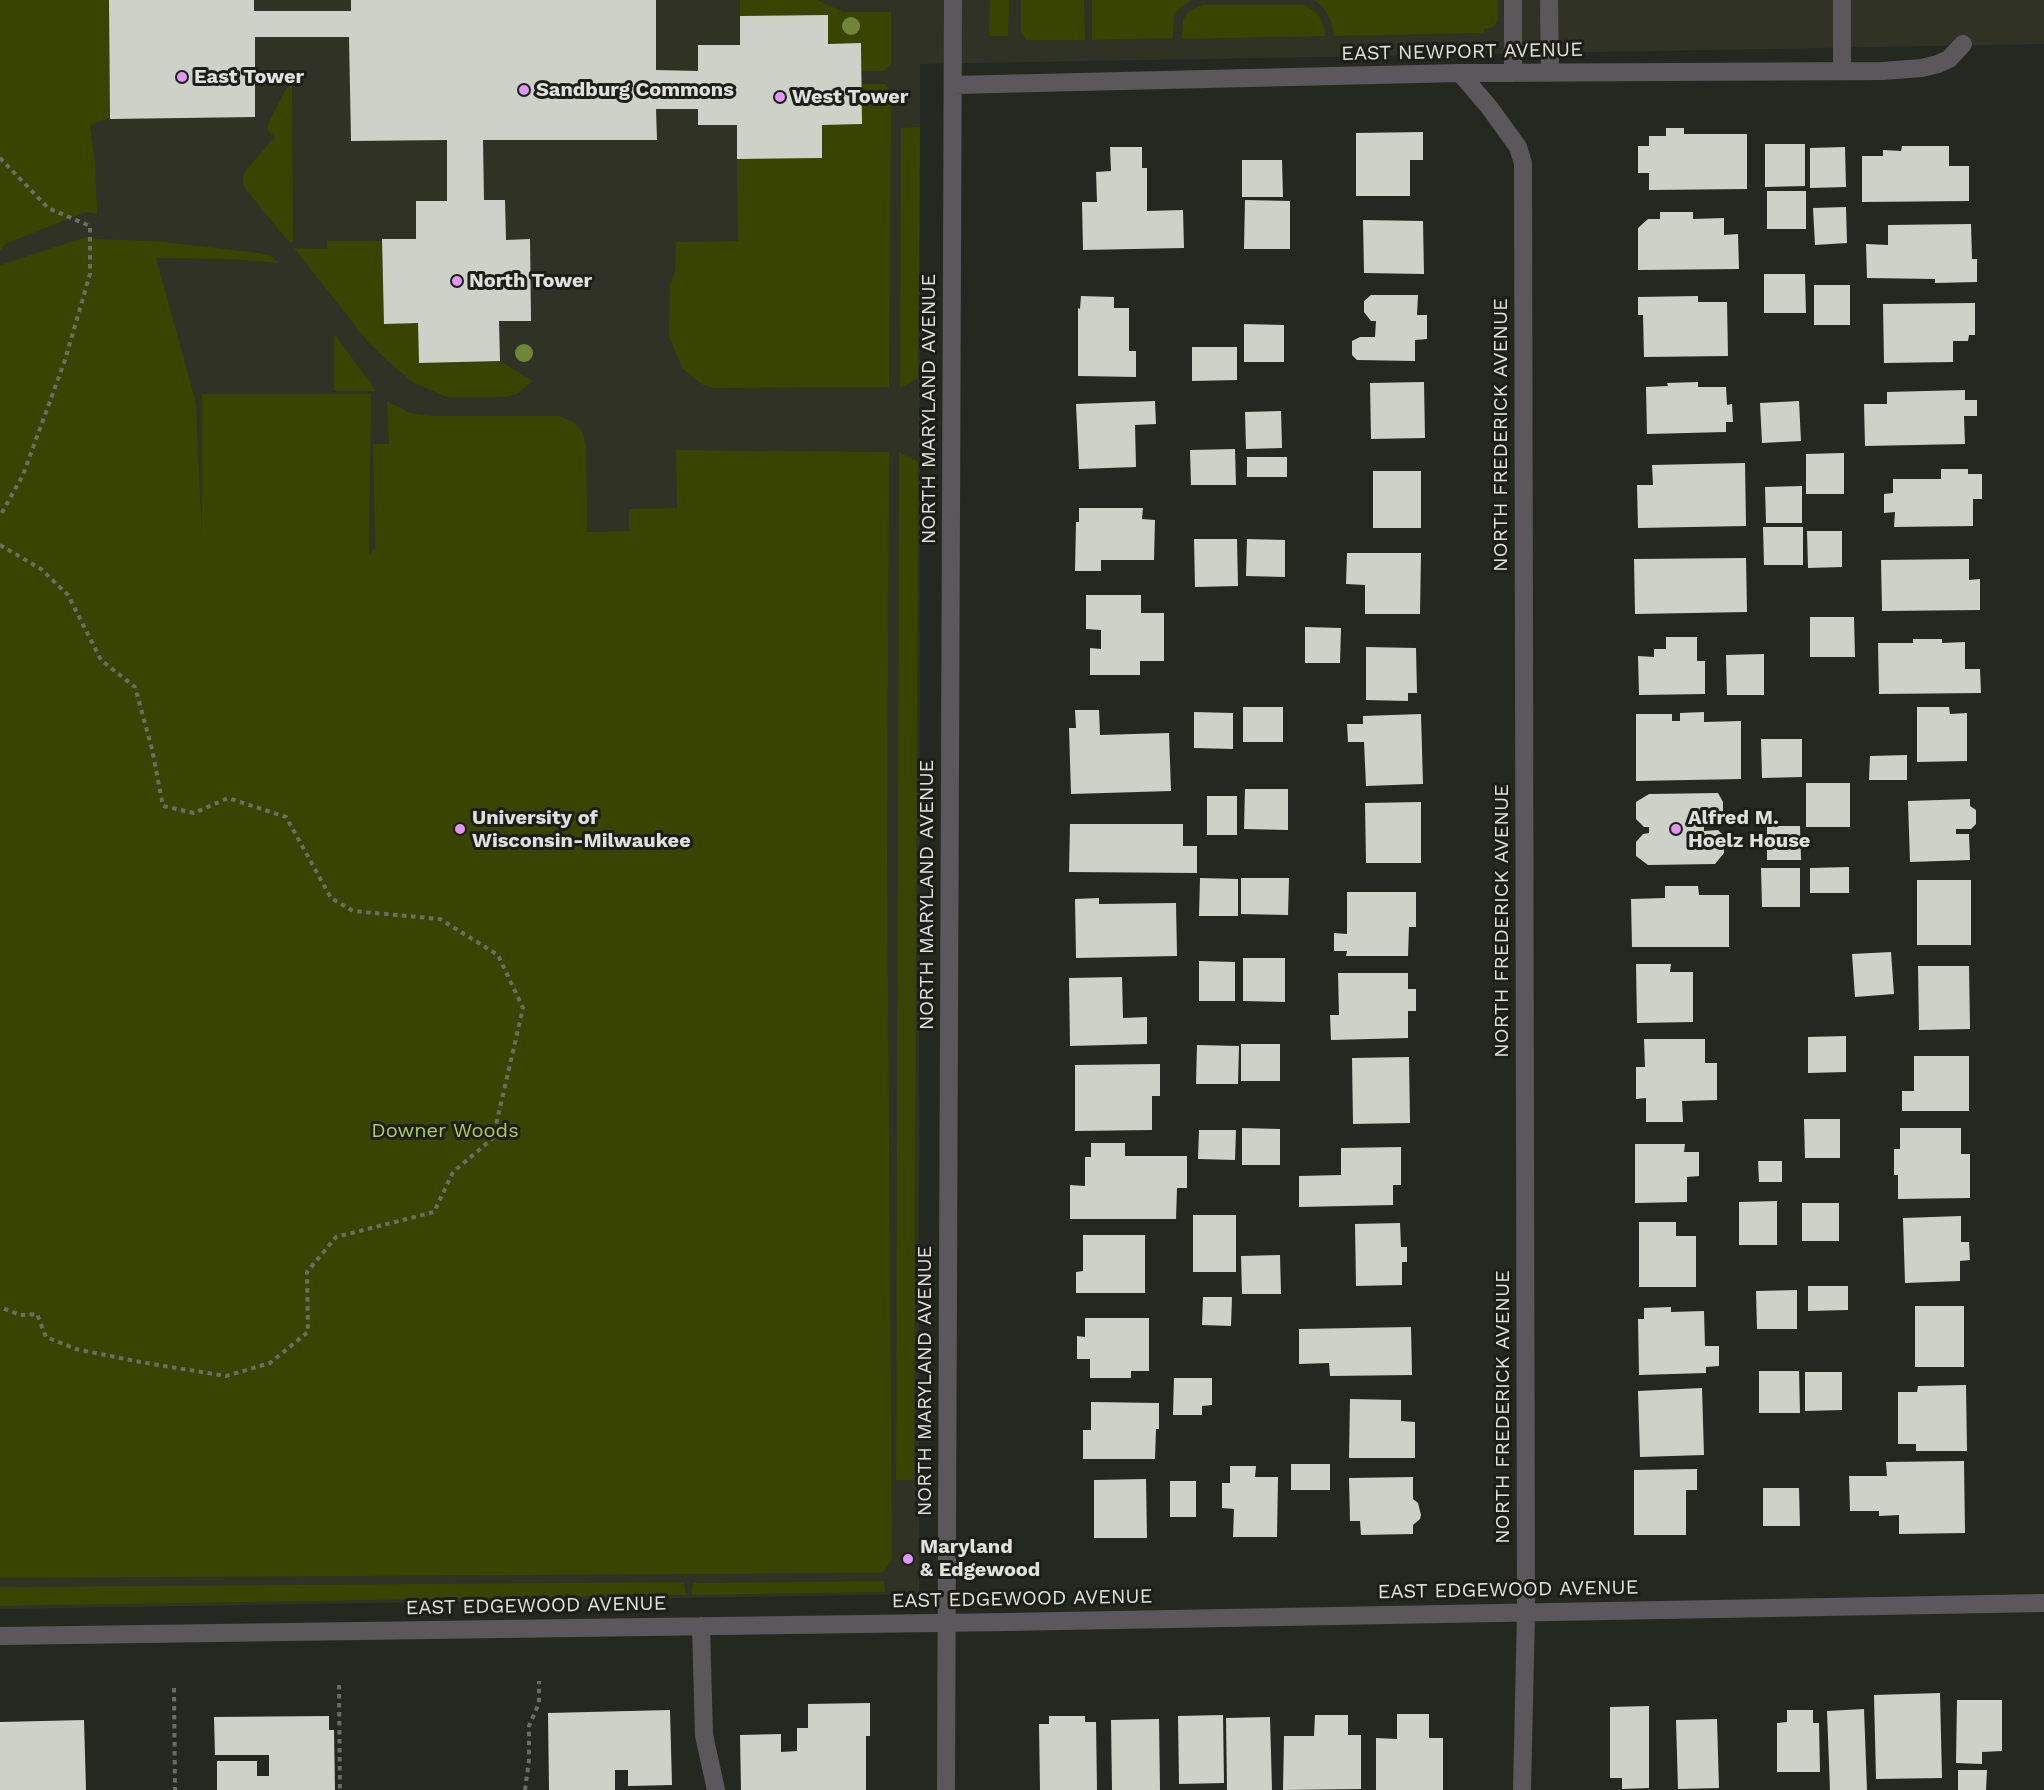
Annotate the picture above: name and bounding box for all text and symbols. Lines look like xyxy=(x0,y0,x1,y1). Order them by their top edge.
street label: EAST NEWPORT AVENUE xyxy=(1341,38,1583,66)
place label: East Tower xyxy=(194,65,304,89)
marker: East Tower xyxy=(175,70,189,84)
place label: Sandburg Commons xyxy=(536,78,734,102)
marker: Sandburg Commons xyxy=(517,83,531,97)
place label: West Tower xyxy=(792,85,908,109)
marker: West Tower xyxy=(773,90,787,104)
place label: North Tower xyxy=(469,269,592,293)
marker: North Tower xyxy=(450,274,464,288)
street label: NORTH MARYLAND AVENUE xyxy=(917,274,941,544)
street label: NORTH FREDERICK AVENUE xyxy=(1489,298,1513,572)
street label: NORTH MARYLAND AVENUE xyxy=(915,760,939,1030)
street label: NORTH FREDERICK AVENUE xyxy=(1490,784,1514,1058)
place label: University of Wisconsin-Milwaukee xyxy=(472,806,691,853)
place label: Alfred M. Hoelz House xyxy=(1688,806,1810,853)
marker: University of Wisconsin-Milwaukee xyxy=(453,822,467,836)
marker: Alfred M. Hoelz House xyxy=(1669,822,1683,836)
park label: Downer Woods xyxy=(371,1119,519,1143)
street label: NORTH MARYLAND AVENUE xyxy=(913,1246,937,1516)
street label: NORTH FREDERICK AVENUE xyxy=(1491,1270,1515,1544)
place label: Maryland & Edgewood xyxy=(920,1535,1040,1582)
marker: Maryland & Edgewood xyxy=(901,1552,915,1566)
street label: EAST EDGEWOOD AVENUE xyxy=(1377,1576,1639,1604)
street label: EAST EDGEWOOD AVENUE xyxy=(891,1585,1153,1613)
street label: EAST EDGEWOOD AVENUE xyxy=(405,1592,667,1620)

